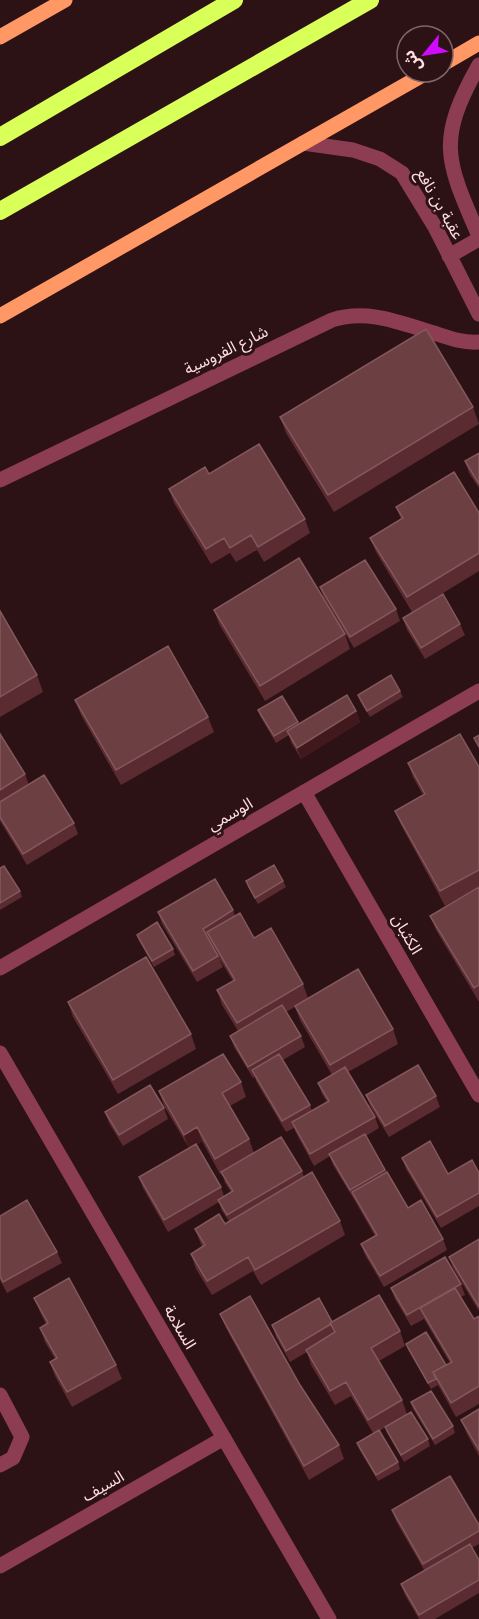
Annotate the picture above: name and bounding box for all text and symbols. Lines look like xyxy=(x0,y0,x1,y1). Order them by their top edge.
north arrow xyxy=(395,24,455,84)
text: ش xyxy=(397,46,428,76)
street label: عقبة بن نافع xyxy=(410,164,470,244)
street label: شارع الفروسية xyxy=(180,320,272,381)
street label: الوسمي xyxy=(203,792,257,837)
street label: الكثبان xyxy=(386,910,428,958)
street label: السلامة xyxy=(158,1301,202,1353)
street label: السيف xyxy=(78,1465,128,1507)

